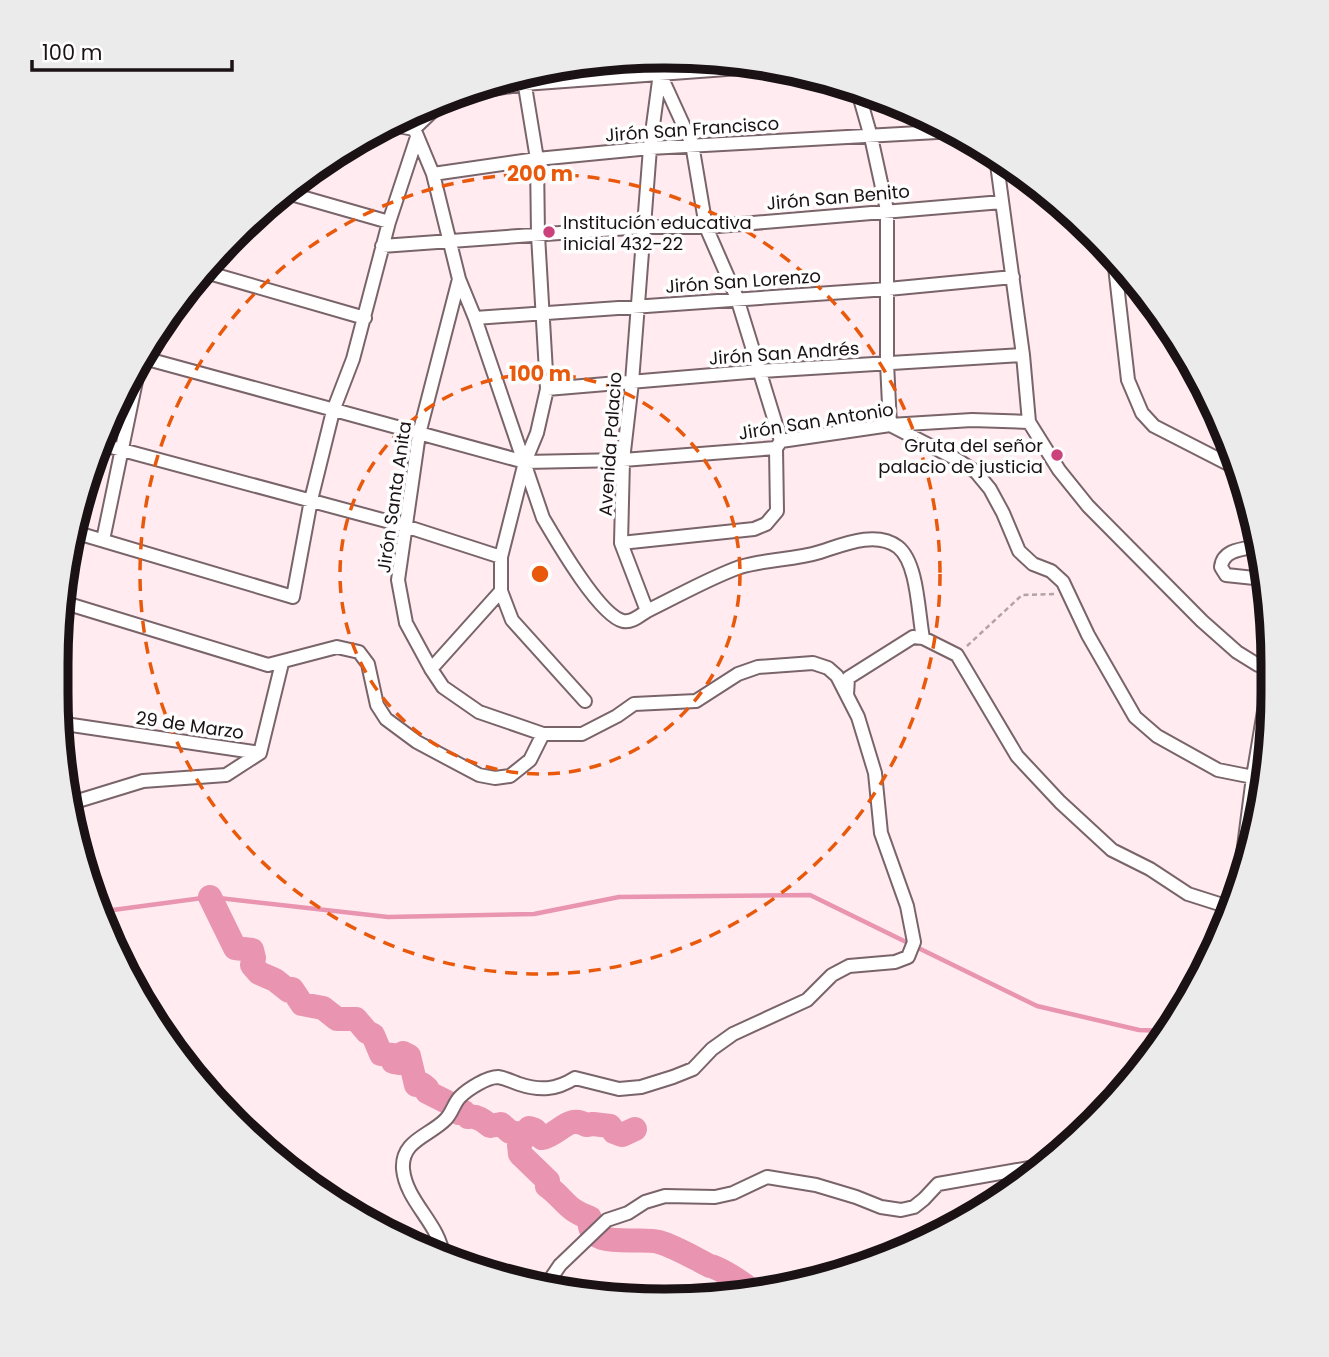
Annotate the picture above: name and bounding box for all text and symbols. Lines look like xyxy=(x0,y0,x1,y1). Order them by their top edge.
scale bar xyxy=(32,28,231,72)
text: 100 m xyxy=(42,38,102,67)
street label: Jirón San Francisco xyxy=(604,110,780,148)
text: 200 m xyxy=(507,159,573,188)
street label: Jirón San Benito xyxy=(765,178,911,216)
place label: Institución educativa inicial 432-22 xyxy=(563,210,752,256)
marker: Institución educativa inicial 432-22 xyxy=(541,224,557,240)
street label: Jirón San Lorenzo xyxy=(664,263,822,299)
street label: Jirón San Andrés xyxy=(708,335,860,371)
text: 100 m xyxy=(509,359,571,388)
street label: Avenida Palacio xyxy=(592,371,628,517)
street label: Jirón San Antonio xyxy=(737,396,895,446)
street label: Jirón Santa Anita xyxy=(371,419,417,575)
place label: Gruta del señor palacio de justicia xyxy=(878,433,1043,479)
marker: Gruta del señor palacio de justicia xyxy=(1049,447,1065,463)
centre of rings xyxy=(528,562,552,586)
street label: 29 de Marzo xyxy=(134,705,246,745)

